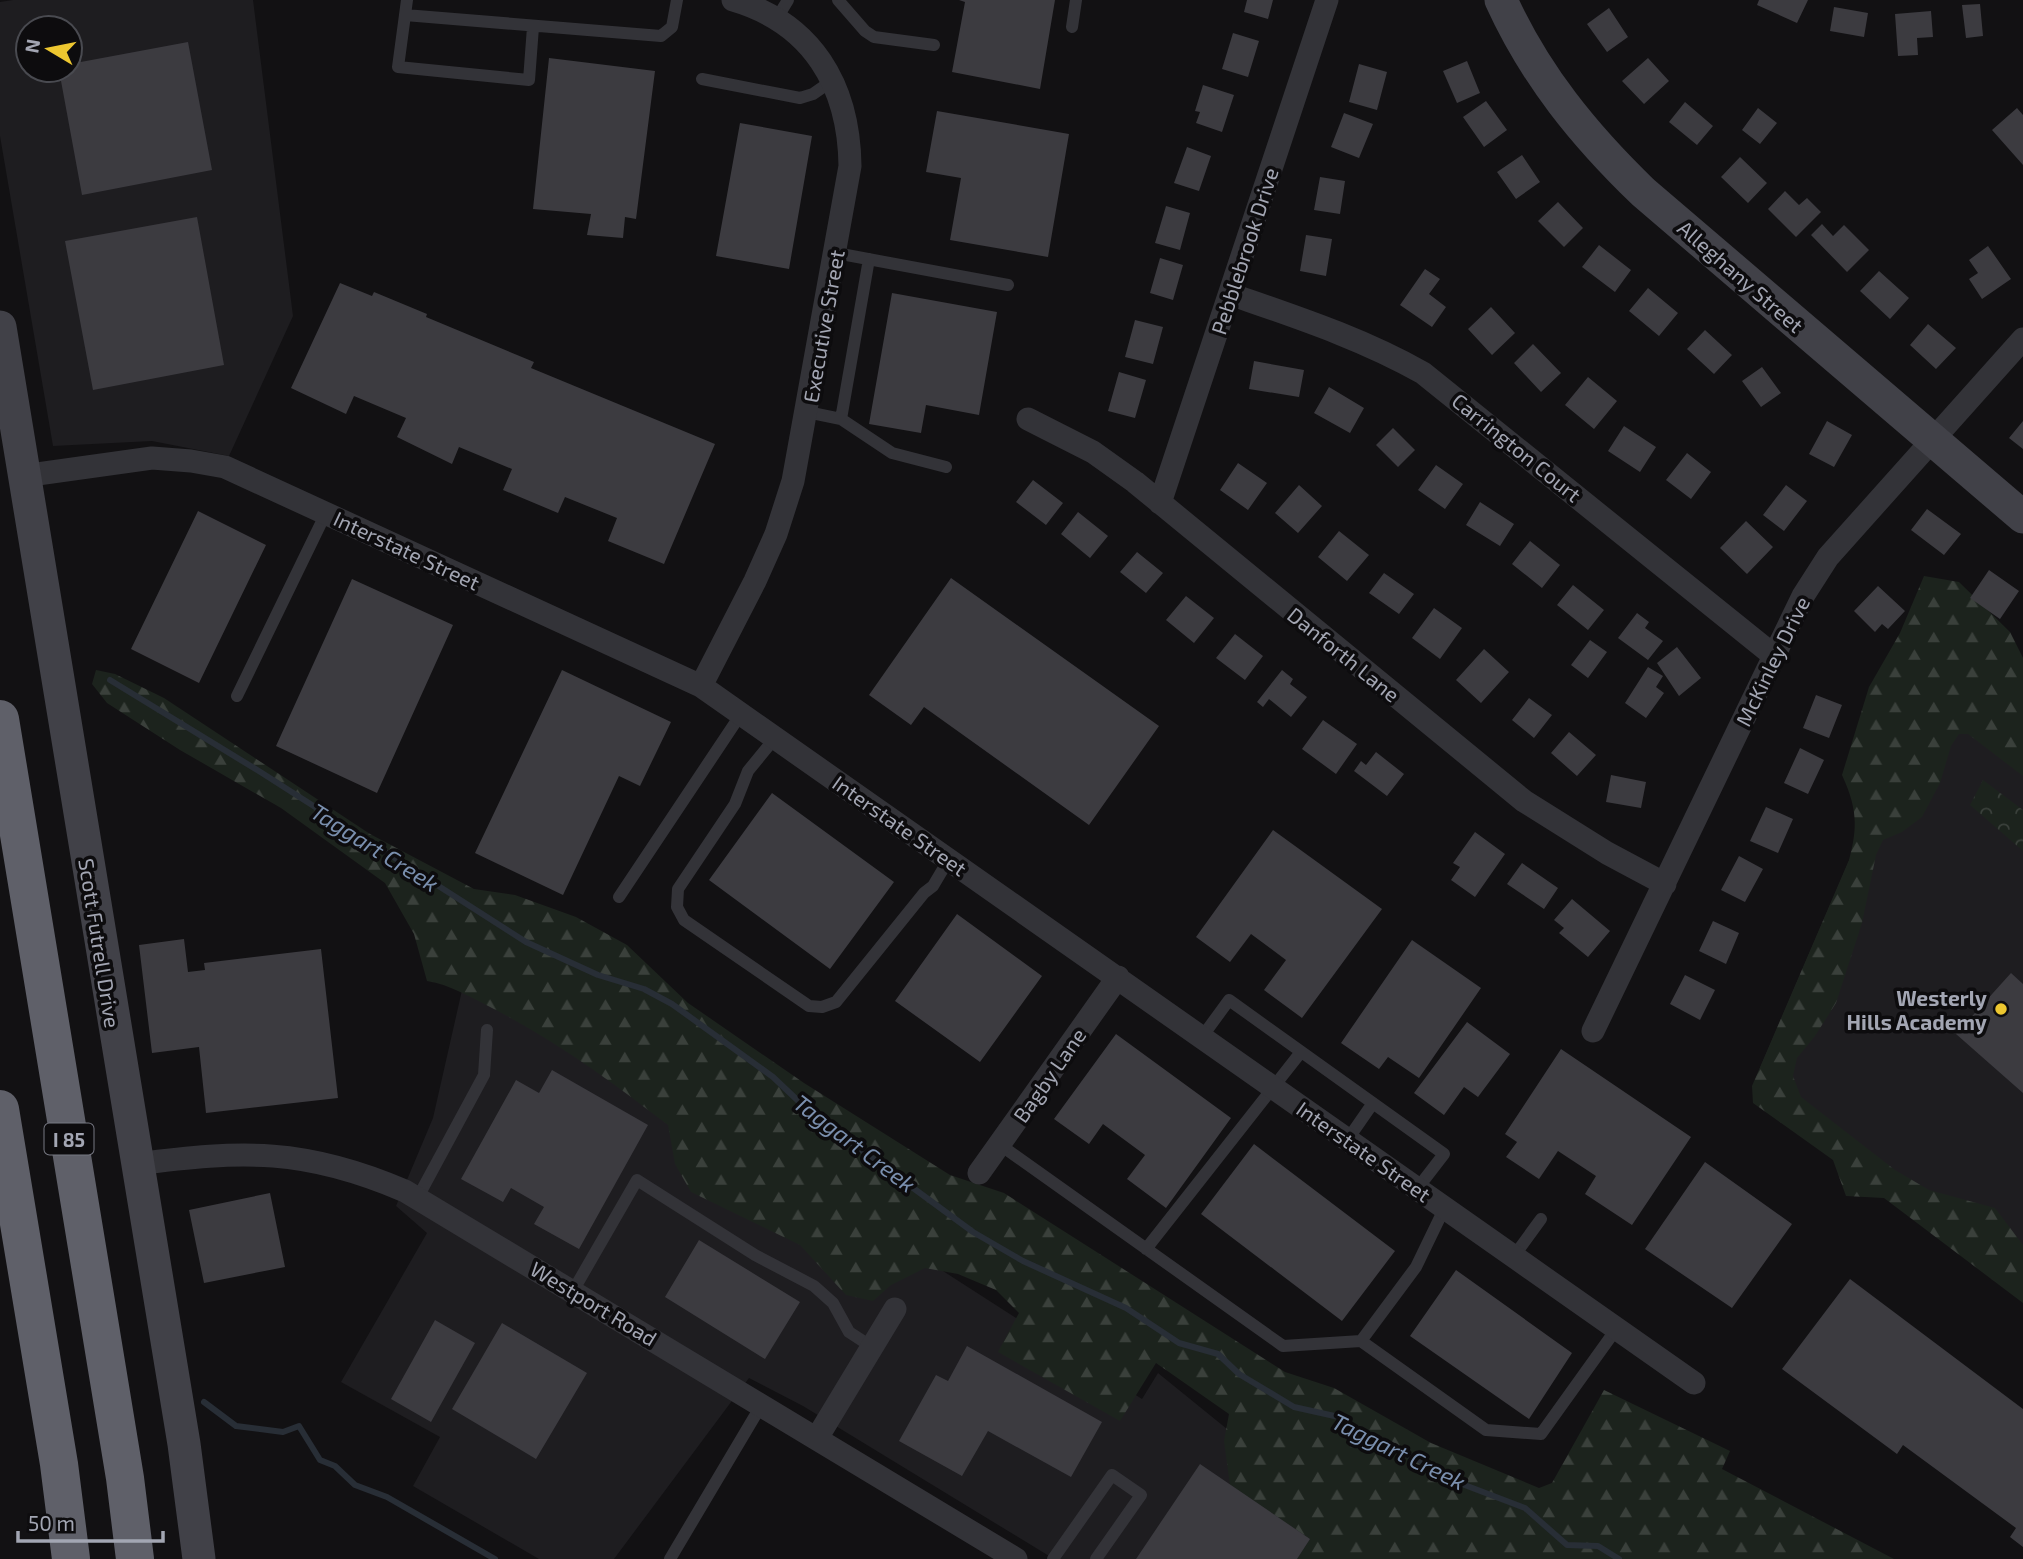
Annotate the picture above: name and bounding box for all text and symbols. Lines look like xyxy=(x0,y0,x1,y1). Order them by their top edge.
north arrow xyxy=(14,14,84,84)
text: N xyxy=(19,37,44,55)
street label: Pebblebrook Drive xyxy=(1205,164,1283,338)
street label: Alleghany Street xyxy=(1673,215,1809,337)
street label: Executive Street xyxy=(797,248,849,404)
street label: Carrington Court xyxy=(1448,387,1586,507)
street label: Interstate Street xyxy=(330,505,484,595)
street label: McKinley Drive xyxy=(1730,592,1814,730)
street label: Danforth Lane xyxy=(1283,601,1405,707)
street label: Interstate Street xyxy=(828,769,972,881)
water label: Taggart Creek xyxy=(306,797,444,897)
street label: Scott Futrell Drive xyxy=(74,856,126,1030)
place label: Westerly Hills Academy xyxy=(1847,985,1987,1035)
marker: Westerly Hills Academy xyxy=(1993,1001,2009,1017)
street label: Bagby Lane xyxy=(1007,1023,1091,1127)
water label: Taggart Creek xyxy=(789,1088,921,1198)
street label: Interstate Street xyxy=(1292,1095,1436,1207)
road number: I 85 xyxy=(44,1124,94,1154)
street label: Westport Road xyxy=(526,1255,662,1351)
water label: Taggart Creek xyxy=(1328,1407,1470,1495)
scale bar xyxy=(18,1500,163,1544)
text: 50 m xyxy=(28,1510,75,1535)

